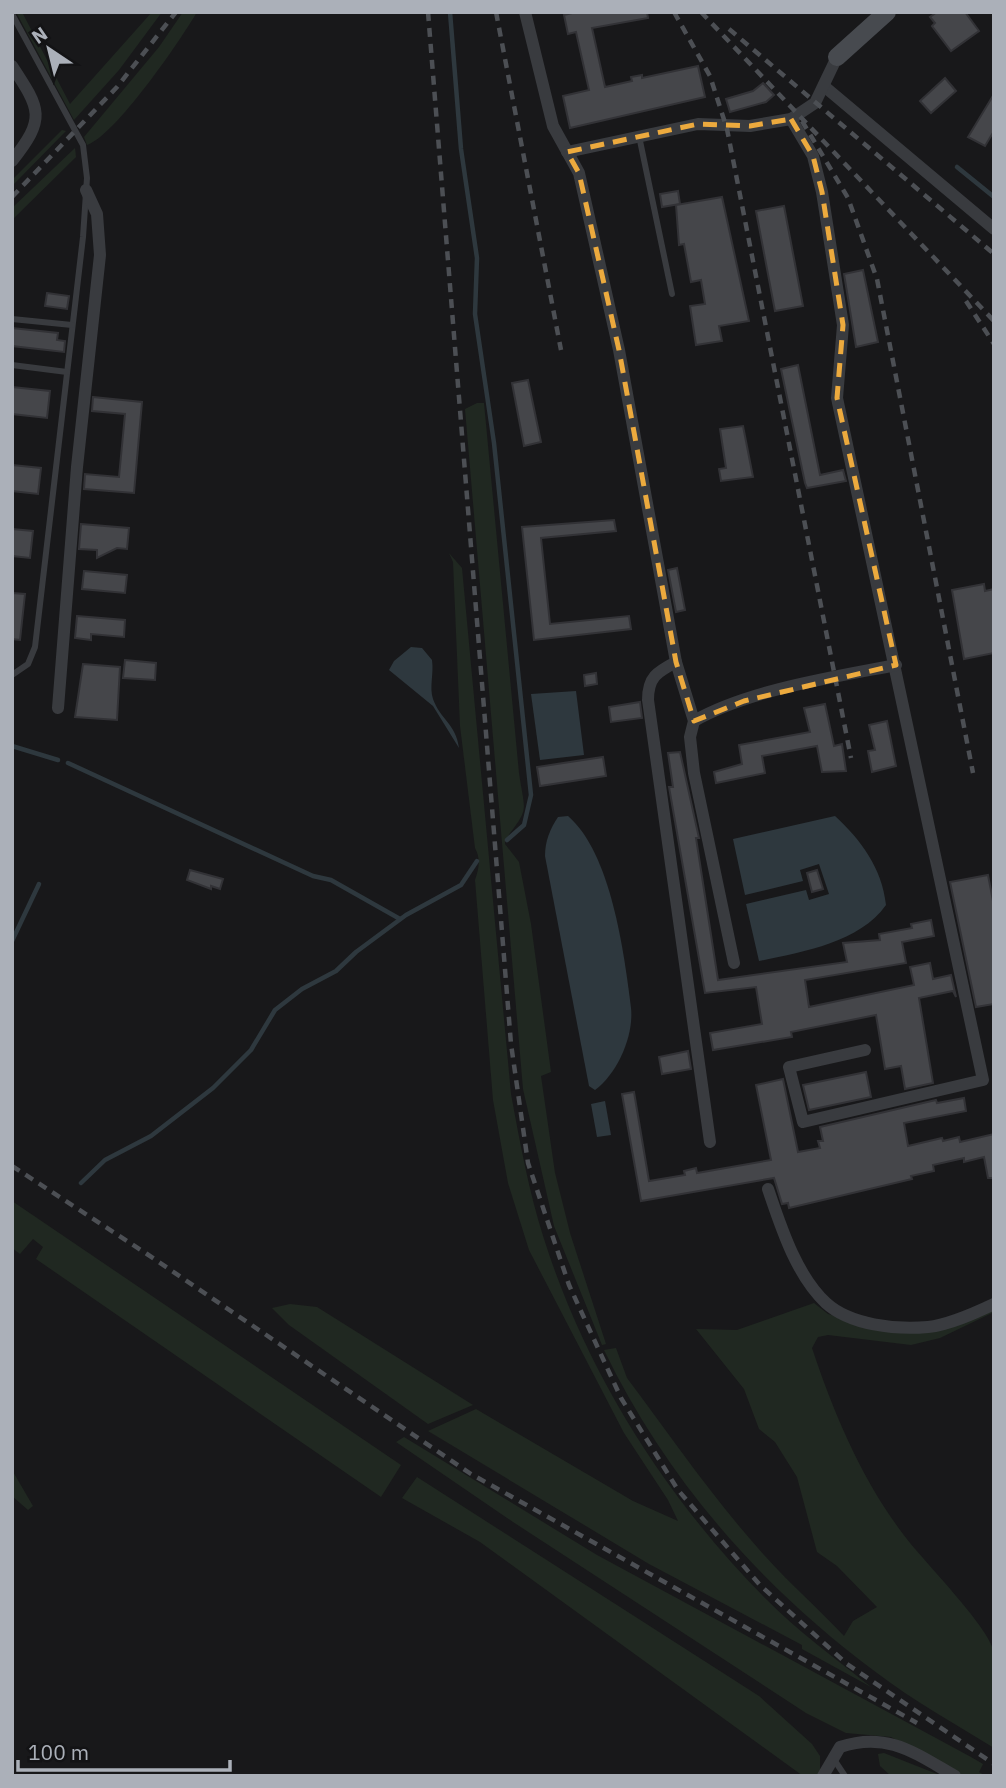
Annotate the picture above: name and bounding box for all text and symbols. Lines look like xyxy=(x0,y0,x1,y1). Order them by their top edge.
north arrow xyxy=(14,14,84,84)
text: N xyxy=(27,21,52,49)
scale bar xyxy=(18,1728,229,1772)
text: 100 m xyxy=(28,1738,89,1766)

